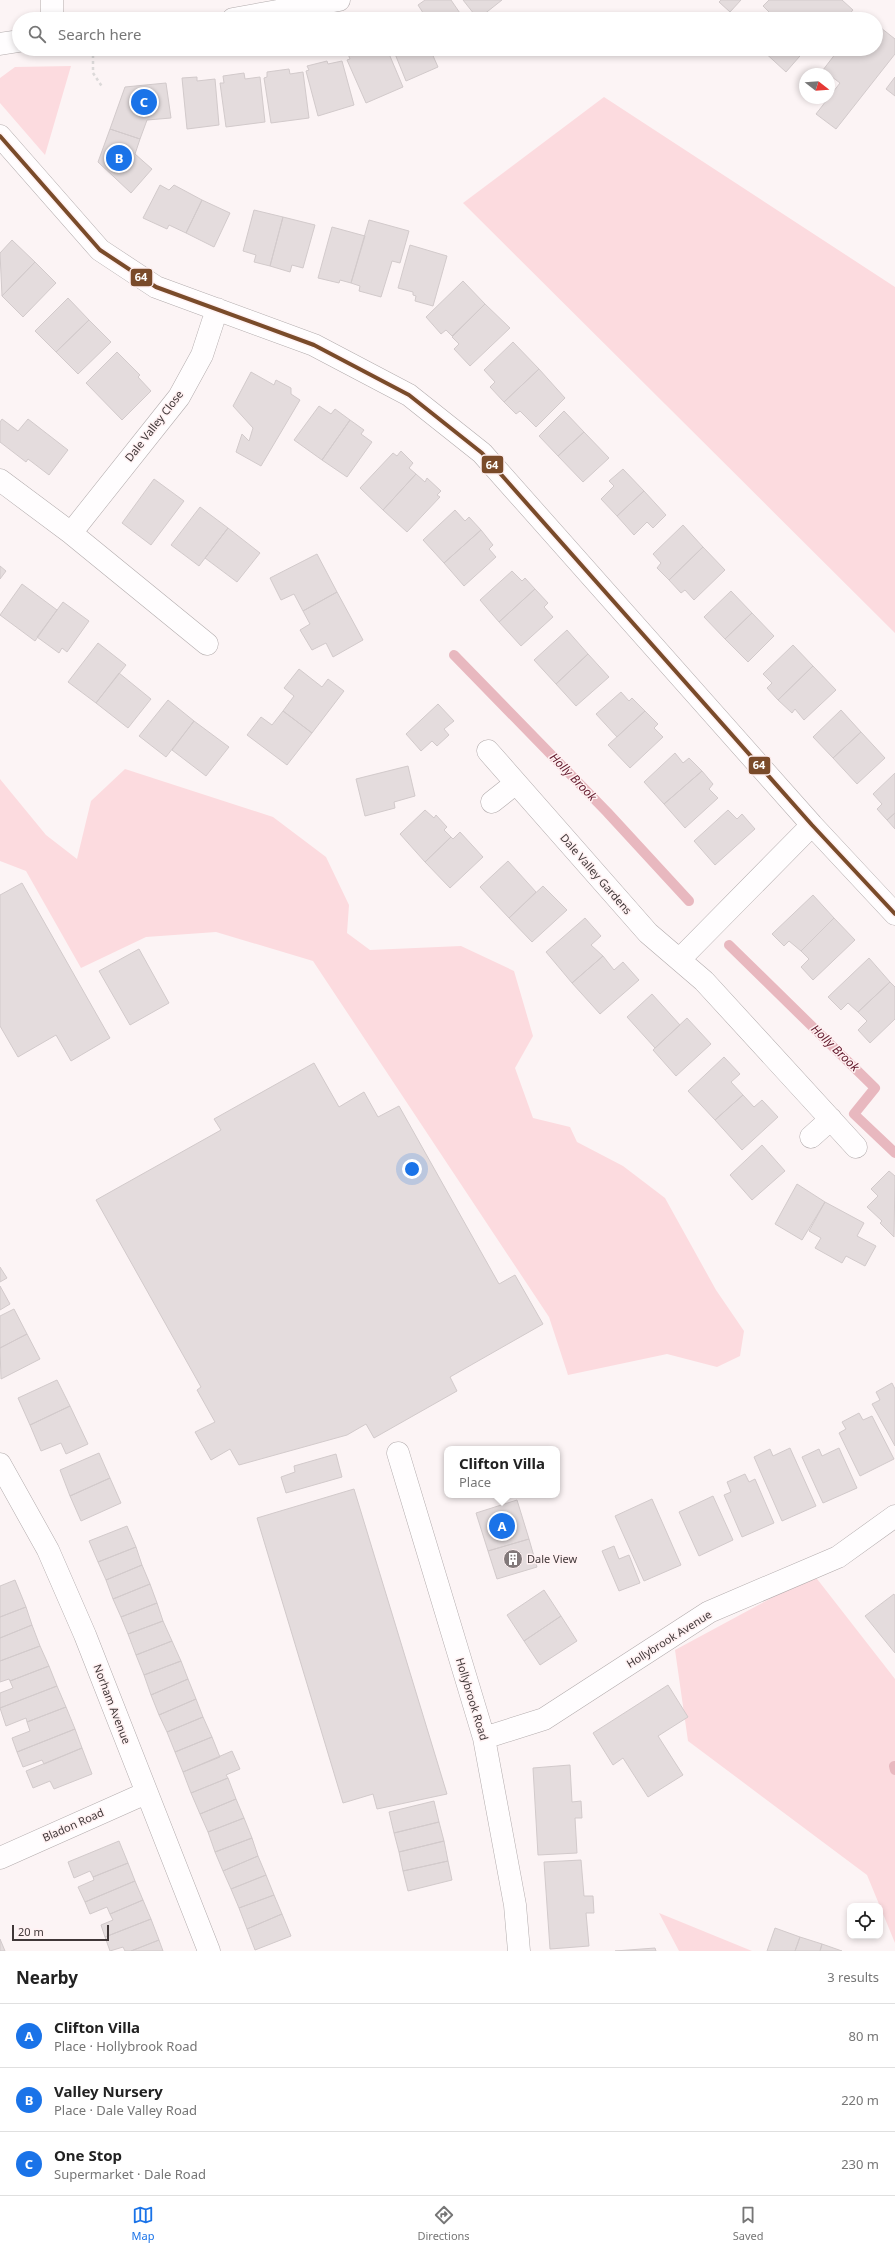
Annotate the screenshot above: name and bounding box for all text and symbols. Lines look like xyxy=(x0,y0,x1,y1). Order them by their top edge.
search box xyxy=(12,12,883,56)
icon: search xyxy=(26,23,48,45)
text: Search here xyxy=(58,24,141,44)
north arrow xyxy=(799,68,835,104)
pin: C xyxy=(131,87,157,117)
pin: B xyxy=(106,143,132,173)
line badge: 64 xyxy=(130,268,153,287)
text: 64 xyxy=(135,269,148,284)
street label: Dale Valley Close xyxy=(121,387,186,464)
line badge: 64 xyxy=(481,455,504,474)
text: 64 xyxy=(486,457,499,472)
water label: Holly Brook xyxy=(546,749,601,805)
line badge: 64 xyxy=(748,756,771,775)
text: 64 xyxy=(753,757,766,772)
street label: Dale Valley Gardens xyxy=(557,830,636,917)
water label: Holly Brook xyxy=(807,1020,864,1076)
your location xyxy=(402,1159,422,1179)
popup xyxy=(444,1446,560,1498)
text: Clifton Villa xyxy=(459,1453,545,1473)
text: Place xyxy=(459,1473,491,1491)
pin: A xyxy=(489,1511,515,1541)
building icon: Dale View xyxy=(502,1548,524,1570)
place label: Dale View xyxy=(527,1551,578,1566)
street label: Hollybrook Avenue xyxy=(623,1606,714,1671)
street label: Hollybrook Road xyxy=(453,1656,492,1742)
street label: Norham Avenue xyxy=(90,1662,135,1746)
street label: Bladon Road xyxy=(40,1804,106,1845)
map controls xyxy=(847,1903,883,1939)
button: locate xyxy=(847,1903,883,1939)
scale bar xyxy=(12,1923,109,1942)
text: 20 m xyxy=(18,1924,44,1939)
text: Nearby xyxy=(16,1966,78,1989)
text: 3 results xyxy=(827,1968,879,1986)
text: Clifton Villa xyxy=(54,2017,140,2037)
text: A xyxy=(25,2027,34,2045)
text: 80 m xyxy=(849,2027,879,2045)
text: Place · Hollybrook Road xyxy=(54,2037,198,2055)
text: Valley Nursery xyxy=(54,2081,163,2101)
text: B xyxy=(25,2091,33,2109)
text: 220 m xyxy=(841,2091,879,2109)
text: Place · Dale Valley Road xyxy=(54,2101,197,2119)
text: One Stop xyxy=(54,2145,122,2165)
text: C xyxy=(25,2155,33,2173)
text: 230 m xyxy=(841,2155,879,2173)
text: Supermarket · Dale Road xyxy=(54,2165,206,2183)
tab: Map xyxy=(132,2204,154,2243)
tab: Directions xyxy=(417,2204,470,2243)
tab: Saved xyxy=(733,2204,763,2243)

